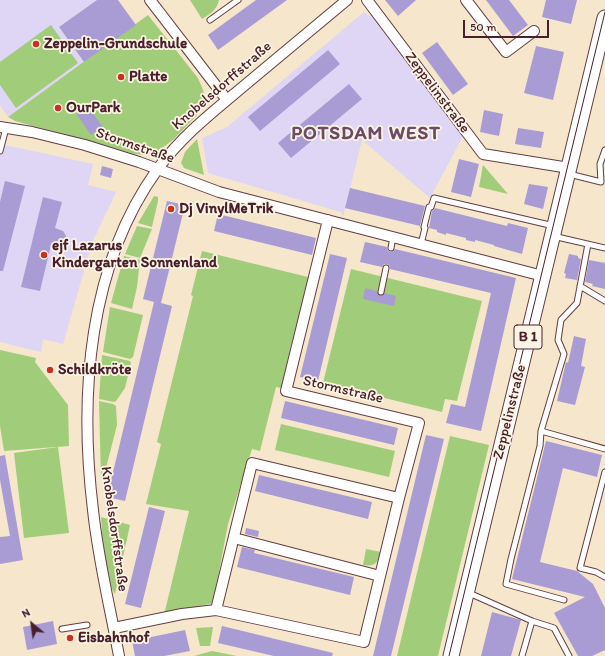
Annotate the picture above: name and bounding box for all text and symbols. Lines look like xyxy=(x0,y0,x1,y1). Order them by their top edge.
scale bar xyxy=(465,12,551,38)
text: 50 m xyxy=(470,20,496,34)
place label: Zeppelin-Grundschule xyxy=(44,35,187,53)
street label: Knobelsdorffstraße xyxy=(168,38,276,134)
marker: Zeppelin-Grundschule xyxy=(31,39,41,49)
street label: Zeppelinstraße xyxy=(401,49,473,137)
place label: Platte xyxy=(129,68,167,86)
marker: Platte xyxy=(116,72,126,82)
place label: OurPark xyxy=(66,99,120,117)
marker: OurPark xyxy=(53,103,63,113)
district label: POTSDAM WEST xyxy=(291,123,441,145)
street label: Stormstraße xyxy=(93,124,177,168)
place label: Dj VinylMeTrik xyxy=(179,200,273,218)
marker: Dj VinylMeTrik xyxy=(166,204,176,214)
place label: ejf Lazarus Kindergarten Sonnenland xyxy=(52,237,217,272)
marker: ejf Lazarus Kindergarten Sonnenland xyxy=(39,250,49,260)
road number: B 1 xyxy=(514,325,542,349)
place label: Schildkröte xyxy=(58,361,131,379)
street label: Zeppelinstraße xyxy=(490,363,530,461)
marker: Schildkröte xyxy=(45,365,55,375)
street label: Stormstraße xyxy=(301,372,385,408)
street label: Knobelsdorffstraße xyxy=(96,465,132,593)
north arrow xyxy=(12,604,52,644)
text: N xyxy=(20,606,32,621)
place label: Eisbahnhof xyxy=(78,629,149,647)
marker: Eisbahnhof xyxy=(65,633,75,643)

